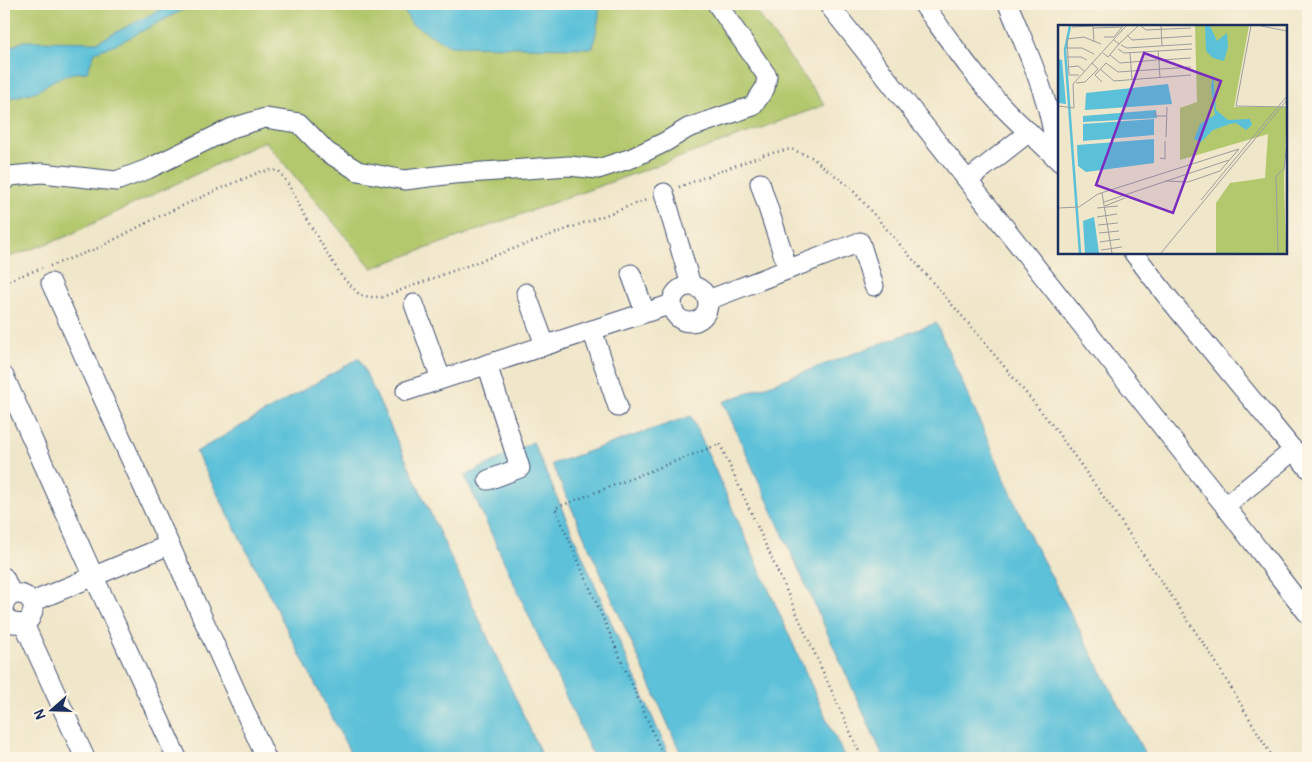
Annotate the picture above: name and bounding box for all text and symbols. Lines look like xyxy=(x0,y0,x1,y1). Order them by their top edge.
inset map xyxy=(1058,25,1287,254)
north arrow xyxy=(28,684,78,734)
text: N xyxy=(31,707,50,722)

